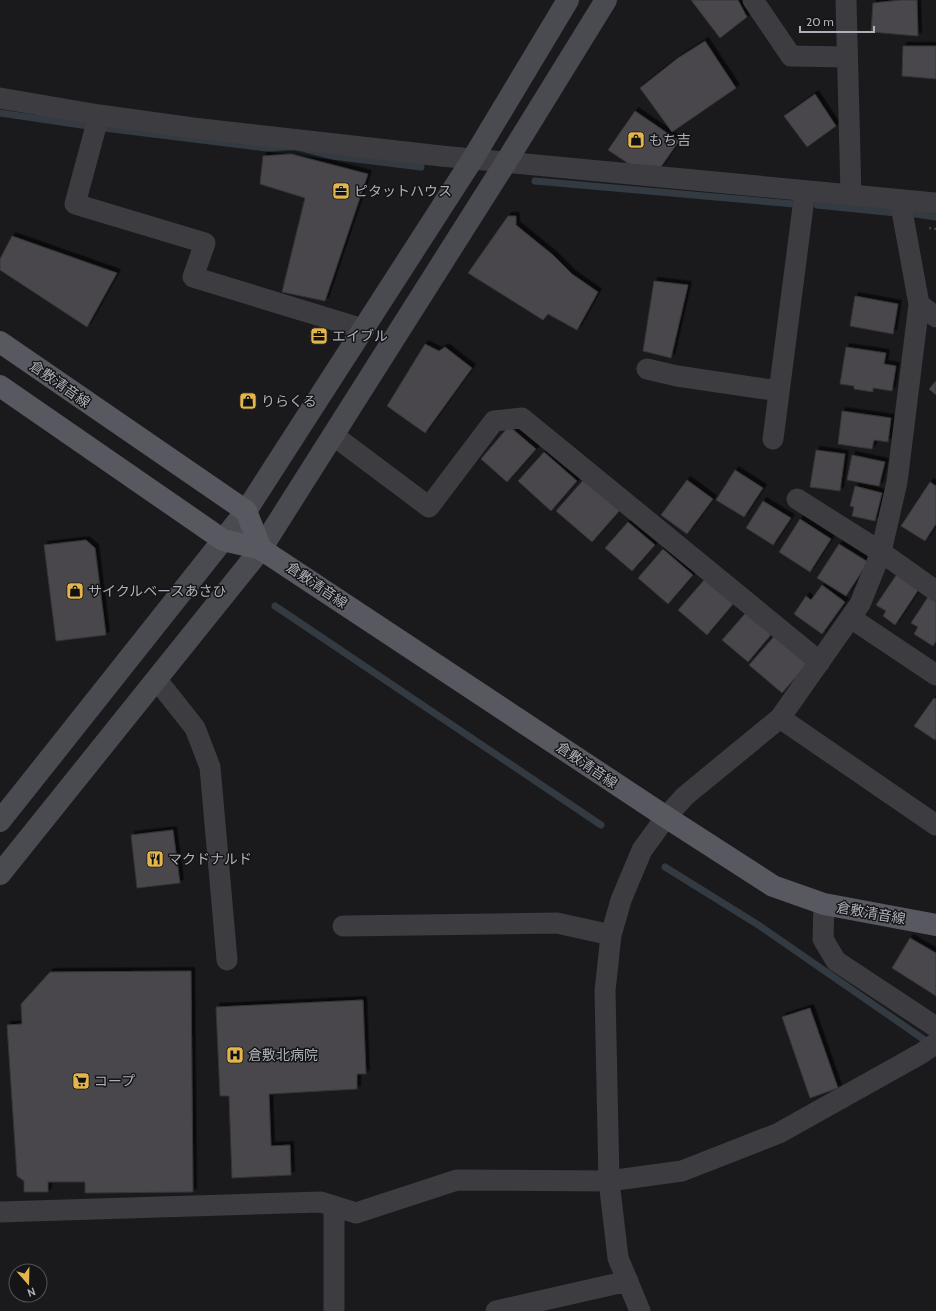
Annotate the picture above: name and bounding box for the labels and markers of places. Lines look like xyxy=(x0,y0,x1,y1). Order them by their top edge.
shop icon: もち吉 xyxy=(626,130,646,150)
place label: もち吉 xyxy=(649,131,691,149)
office icon: ピタットハウス xyxy=(331,181,351,201)
place label: ピタットハウス xyxy=(354,182,452,200)
office icon: エイブル xyxy=(309,326,329,346)
place label: エイブル xyxy=(332,327,388,345)
shop icon: りらくる xyxy=(238,391,258,411)
place label: りらくる xyxy=(261,392,317,410)
shop icon: サイクルベースあさひ xyxy=(65,581,85,601)
place label: サイクルベースあさひ xyxy=(88,582,227,600)
restaurant icon: マクドナルド xyxy=(145,849,165,869)
place label: マクドナルド xyxy=(168,850,252,868)
hospital icon: 倉敷北病院 xyxy=(225,1045,245,1065)
place label: 倉敷北病院 xyxy=(248,1046,318,1064)
supermarket icon: コープ xyxy=(71,1071,91,1091)
place label: コープ xyxy=(94,1072,135,1090)

